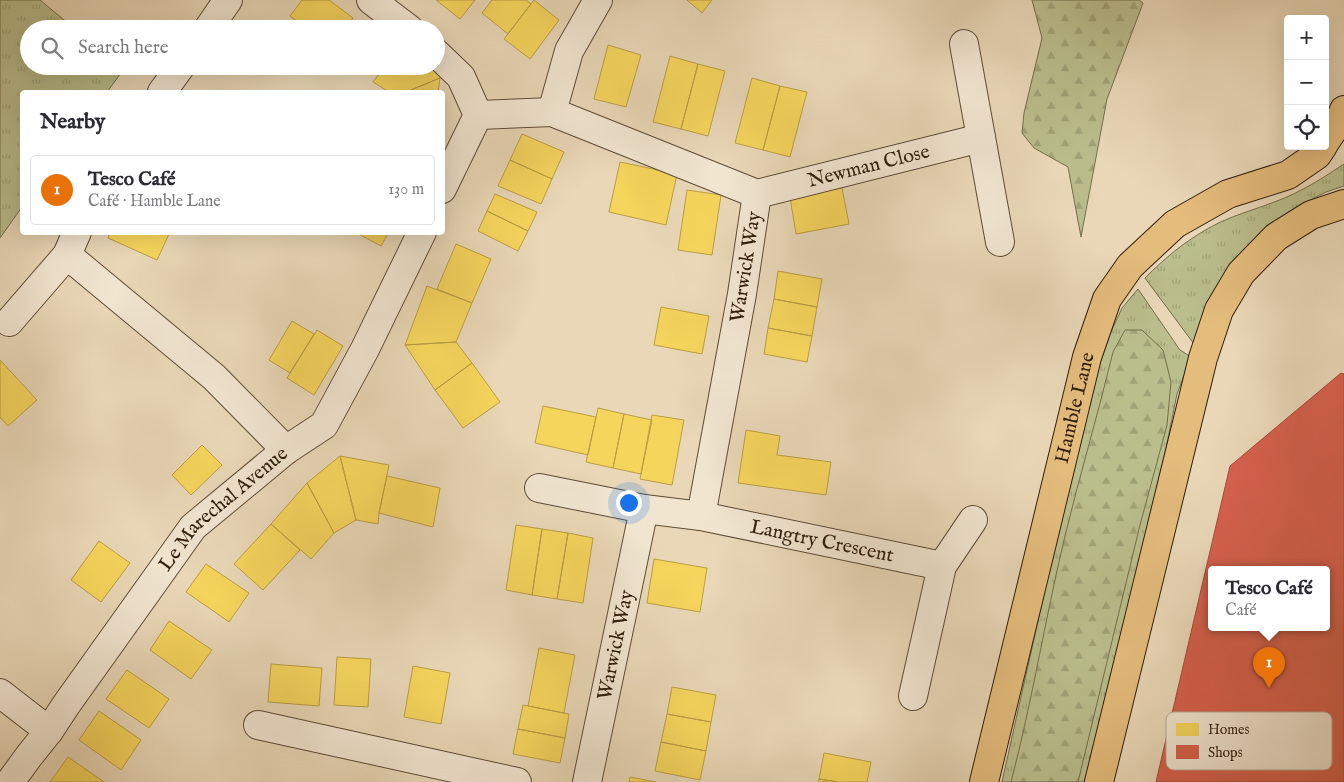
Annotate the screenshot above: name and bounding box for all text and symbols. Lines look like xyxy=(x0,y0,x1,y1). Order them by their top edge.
map controls xyxy=(1284,15,1329,150)
button: + xyxy=(1284,15,1329,60)
search box xyxy=(20,20,445,75)
icon: search xyxy=(38,34,66,62)
text: Search here xyxy=(78,36,169,60)
button: − xyxy=(1284,60,1329,105)
button: locate xyxy=(1284,105,1329,150)
text: Nearby xyxy=(40,109,105,136)
street label: Newman Close xyxy=(805,139,932,193)
text: Tesco Café xyxy=(88,168,175,192)
text: 1 xyxy=(54,180,60,200)
text: 130 m xyxy=(388,180,424,200)
text: Café · Hamble Lane xyxy=(88,192,221,212)
street label: Warwick Way xyxy=(725,210,767,324)
street label: Hamble Lane xyxy=(1049,350,1100,466)
street label: Le Marechal Avenue xyxy=(153,441,293,576)
your location xyxy=(616,490,642,516)
street label: Langtry Crescent xyxy=(748,514,896,568)
popup xyxy=(1208,566,1330,631)
text: Tesco Café xyxy=(1225,577,1313,601)
street label: Warwick Way xyxy=(592,587,639,702)
text: Café xyxy=(1225,601,1257,621)
pin: 1 xyxy=(1253,647,1285,688)
legend xyxy=(1166,712,1332,770)
text: Homes xyxy=(1208,721,1250,739)
text: Shops xyxy=(1208,744,1243,762)

